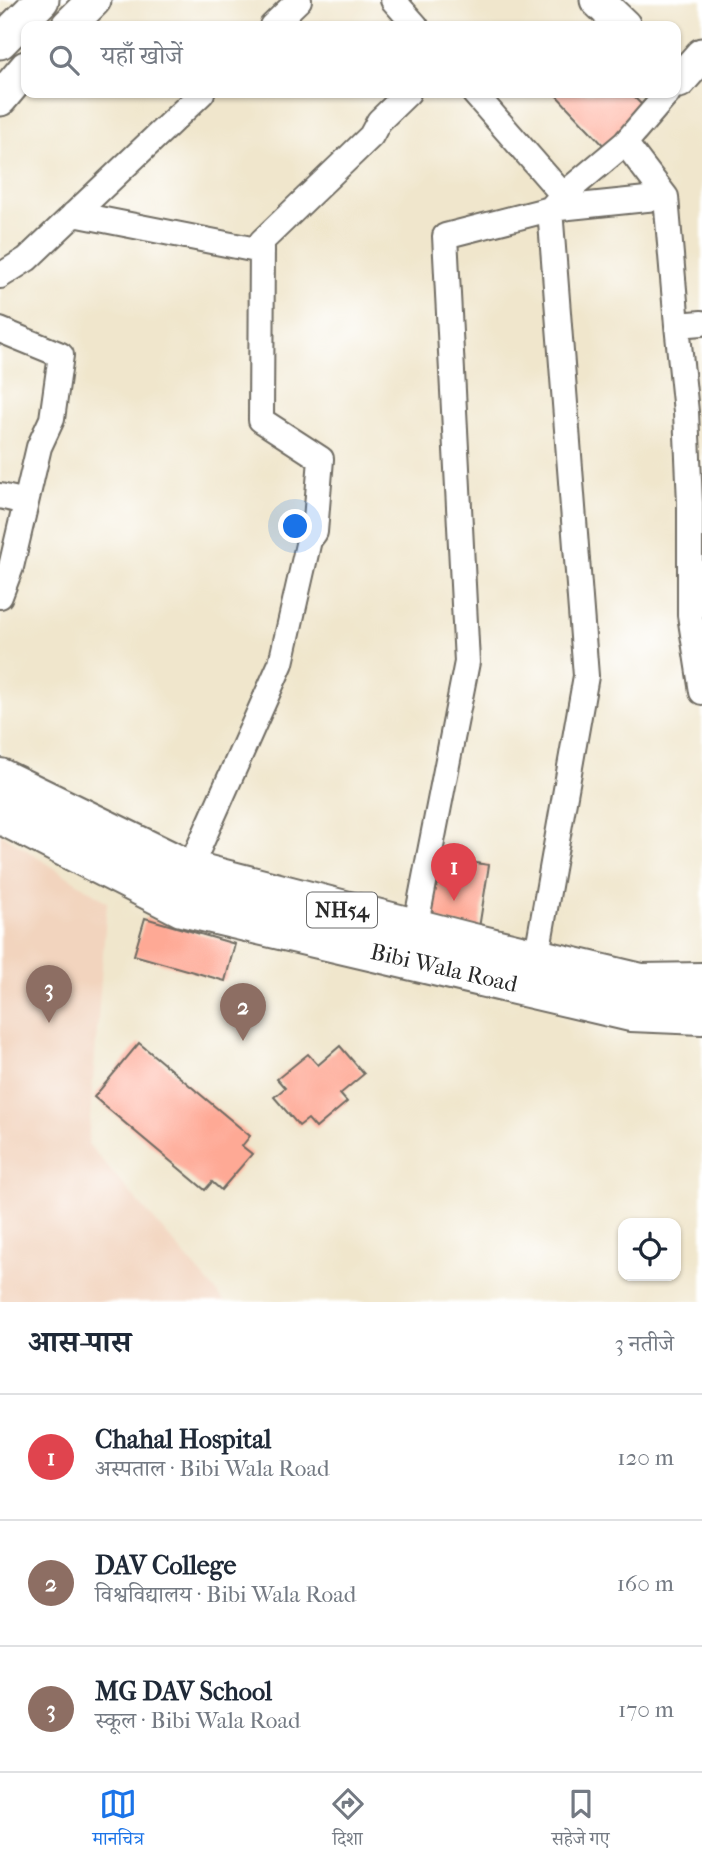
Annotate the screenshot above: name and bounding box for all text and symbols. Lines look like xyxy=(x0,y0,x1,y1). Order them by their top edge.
search box xyxy=(21,21,681,98)
text: यहाँ खोजें xyxy=(101,40,183,71)
icon: search xyxy=(45,41,83,79)
your location xyxy=(278,509,312,543)
pin: 1 xyxy=(431,843,477,901)
road number: NH54 xyxy=(307,892,377,928)
street label: Bibi Wala Road xyxy=(368,938,521,998)
pin: 3 xyxy=(26,965,72,1023)
pin: 2 xyxy=(220,983,266,1041)
map controls xyxy=(618,1218,681,1281)
button: locate xyxy=(618,1218,681,1281)
text: आस-पास xyxy=(28,1325,131,1360)
text: 3 नतीजे xyxy=(614,1330,674,1357)
text: Chahal Hospital xyxy=(95,1424,272,1455)
text: 1 xyxy=(47,1444,55,1471)
text: 120 m xyxy=(617,1444,674,1471)
text: अस्पताल · Bibi Wala Road xyxy=(95,1455,330,1482)
text: DAV College xyxy=(95,1550,236,1581)
text: 2 xyxy=(45,1570,57,1597)
text: 160 m xyxy=(617,1570,674,1597)
text: विश्वविद्यालय · Bibi Wala Road xyxy=(95,1581,356,1608)
text: MG DAV School xyxy=(95,1676,272,1707)
text: 3 xyxy=(46,1696,56,1723)
text: 170 m xyxy=(618,1696,674,1723)
text: स्कूल · Bibi Wala Road xyxy=(95,1707,301,1734)
tab: मानचित्र xyxy=(92,1785,144,1857)
tab: दिशा xyxy=(329,1785,367,1857)
tab: सहेजे गए xyxy=(551,1785,610,1857)

